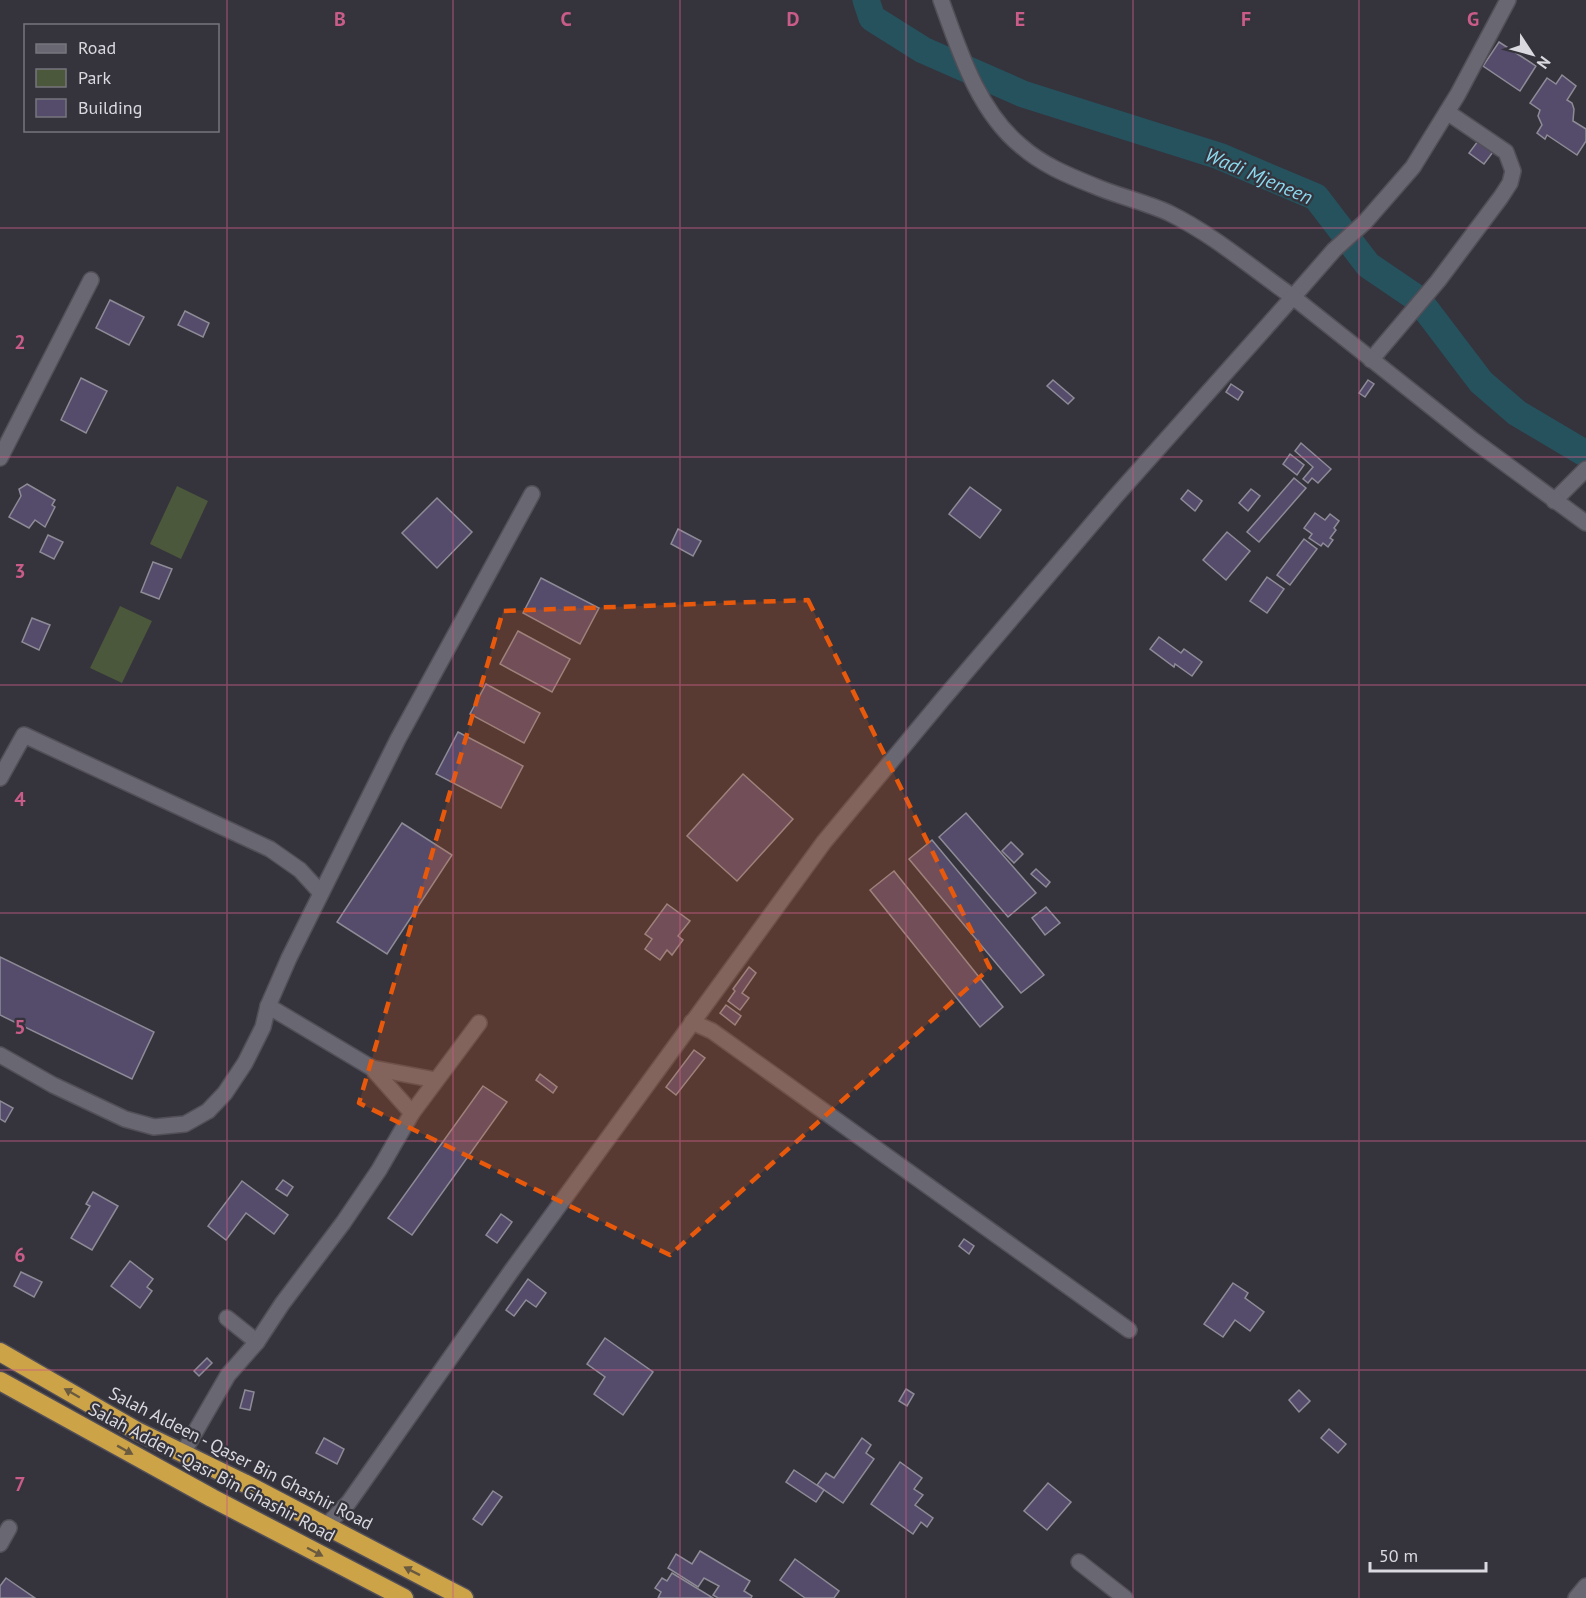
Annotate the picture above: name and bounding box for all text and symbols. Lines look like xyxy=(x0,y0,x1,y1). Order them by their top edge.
text: B xyxy=(334,6,346,32)
text: C xyxy=(560,6,572,32)
text: D xyxy=(787,6,800,32)
text: E xyxy=(1015,6,1025,32)
text: F xyxy=(1241,6,1251,32)
text: G xyxy=(1467,6,1479,32)
legend xyxy=(24,24,219,132)
north arrow xyxy=(1502,24,1562,84)
text: Road xyxy=(78,36,116,59)
text: N xyxy=(1533,53,1555,73)
text: Park xyxy=(78,66,111,89)
text: Building xyxy=(78,96,142,119)
water label: Wadi Mjeneen xyxy=(1201,142,1317,210)
text: 2 xyxy=(14,329,26,355)
text: 3 xyxy=(14,558,26,584)
text: 4 xyxy=(14,786,26,812)
text: 5 xyxy=(14,1014,26,1040)
text: 6 xyxy=(14,1242,26,1268)
street label: Salah Aldeen - Qaser Bin Ghashir Road xyxy=(105,1381,377,1535)
one-way arrow xyxy=(63,1388,80,1398)
street label: Salah Adden -Qasr Bin Ghashir Road xyxy=(85,1397,339,1547)
one-way arrow xyxy=(117,1445,134,1455)
text: 7 xyxy=(14,1471,26,1497)
scale bar xyxy=(1370,1535,1486,1573)
text: 50 m xyxy=(1379,1544,1418,1567)
one-way arrow xyxy=(307,1547,324,1557)
one-way arrow xyxy=(404,1566,421,1576)

